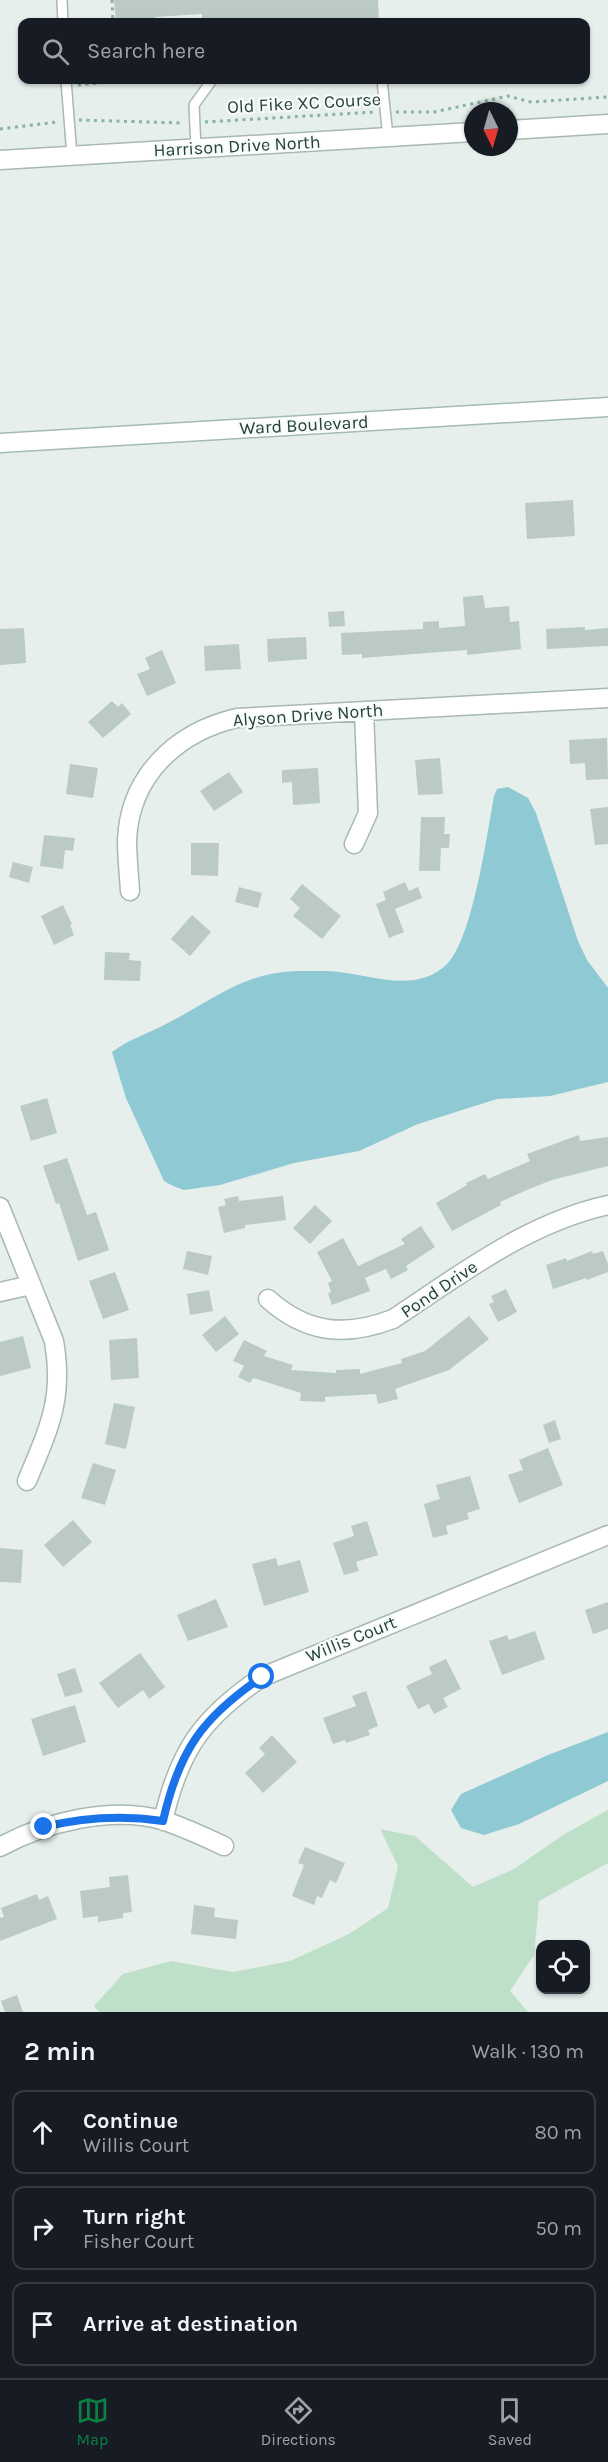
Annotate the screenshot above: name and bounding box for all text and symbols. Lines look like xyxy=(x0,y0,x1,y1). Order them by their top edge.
search box xyxy=(18,18,590,84)
icon: search xyxy=(39,35,72,68)
text: Search here xyxy=(87,38,205,64)
street label: Old Fike XC Course xyxy=(227,88,381,118)
north arrow xyxy=(464,102,518,156)
street label: Harrison Drive North xyxy=(153,131,321,161)
street label: Ward Boulevard xyxy=(239,411,369,439)
street label: Alyson Drive North xyxy=(232,699,384,731)
street label: Pond Drive xyxy=(397,1255,481,1323)
street label: Willis Court xyxy=(303,1611,400,1667)
route start xyxy=(248,1663,274,1689)
route end xyxy=(30,1813,56,1839)
map controls xyxy=(536,1940,590,1994)
button: locate xyxy=(536,1940,590,1994)
text: 2 min xyxy=(24,2036,96,2067)
text: Walk · 130 m xyxy=(472,2040,584,2063)
text: Continue xyxy=(83,2108,178,2134)
icon: ahead xyxy=(26,2116,59,2149)
text: 80 m xyxy=(534,2121,582,2144)
text: Willis Court xyxy=(83,2134,189,2157)
text: Turn right xyxy=(83,2204,186,2230)
icon: right xyxy=(26,2212,59,2245)
text: 50 m xyxy=(535,2217,582,2240)
text: Fisher Court xyxy=(83,2230,194,2253)
icon: arrive xyxy=(26,2308,59,2341)
text: Arrive at destination xyxy=(83,2311,298,2337)
tab: Map xyxy=(76,2394,109,2449)
tab: Directions xyxy=(261,2394,336,2449)
tab: Saved xyxy=(488,2394,532,2449)

